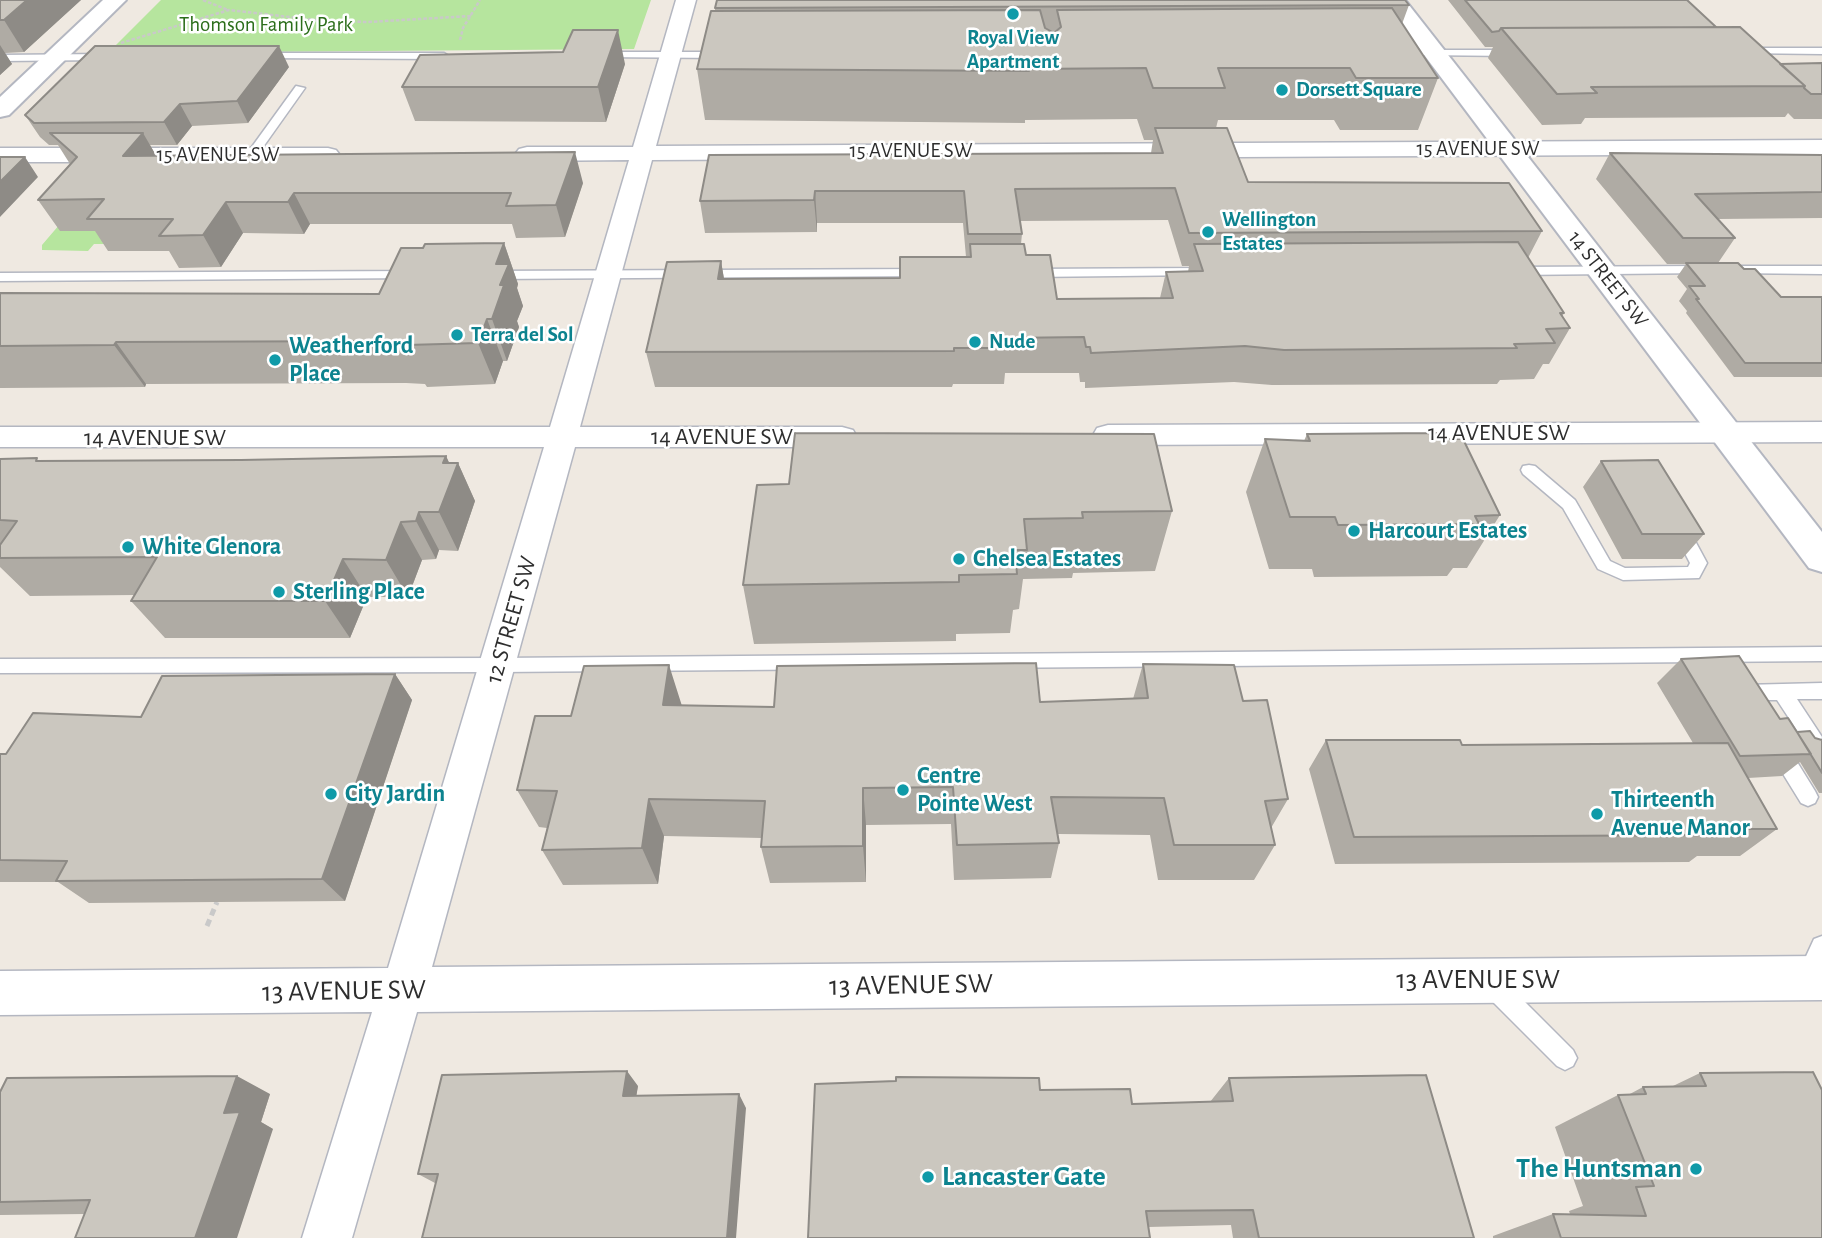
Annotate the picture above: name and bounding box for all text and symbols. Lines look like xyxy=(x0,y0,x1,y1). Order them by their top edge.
marker: Royal View Apartment xyxy=(1005,6,1021,22)
park label: Thomson Family Park xyxy=(179,12,353,38)
place label: Royal View Apartment xyxy=(967,25,1059,75)
place label: Dorsett Square xyxy=(1296,77,1422,103)
marker: Dorsett Square xyxy=(1274,82,1290,98)
street label: 15 AVENUE SW xyxy=(1417,136,1539,162)
street label: 15 AVENUE SW xyxy=(850,138,972,164)
street label: 15 AVENUE SW xyxy=(157,142,279,168)
place label: Wellington Estates xyxy=(1222,207,1316,257)
marker: Wellington Estates xyxy=(1200,224,1216,240)
street label: 14 STREET SW xyxy=(1563,226,1653,332)
place label: Terra del Sol xyxy=(471,322,573,348)
marker: Terra del Sol xyxy=(449,327,465,343)
place label: Nude xyxy=(989,329,1035,355)
place label: Weatherford Place xyxy=(289,332,413,388)
marker: Nude xyxy=(967,334,983,350)
marker: Weatherford Place xyxy=(267,352,283,368)
street label: 14 AVENUE SW xyxy=(1428,419,1570,447)
street label: 14 AVENUE SW xyxy=(651,423,793,451)
street label: 14 AVENUE SW xyxy=(84,424,226,452)
place label: Harcourt Estates xyxy=(1368,517,1527,545)
marker: Harcourt Estates xyxy=(1346,523,1362,539)
place label: White Glenora xyxy=(142,533,281,561)
marker: White Glenora xyxy=(120,539,136,555)
place label: Chelsea Estates xyxy=(973,545,1121,573)
marker: Chelsea Estates xyxy=(951,551,967,567)
street label: 12 STREET SW xyxy=(479,553,543,687)
place label: Sterling Place xyxy=(293,578,425,606)
marker: Sterling Place xyxy=(271,584,287,600)
place label: Centre Pointe West xyxy=(917,762,1032,818)
place label: City Jardin xyxy=(345,780,445,808)
marker: Centre Pointe West xyxy=(895,782,911,798)
marker: City Jardin xyxy=(323,786,339,802)
place label: Thirteenth Avenue Manor xyxy=(1611,786,1750,842)
marker: Thirteenth Avenue Manor xyxy=(1589,806,1605,822)
street label: 13 AVENUE SW xyxy=(1396,963,1560,997)
street label: 13 AVENUE SW xyxy=(829,967,993,1003)
street label: 13 AVENUE SW xyxy=(262,973,426,1009)
place label: The Huntsman xyxy=(1516,1152,1682,1186)
place label: Lancaster Gate xyxy=(942,1160,1106,1194)
marker: The Huntsman xyxy=(1688,1161,1704,1177)
marker: Lancaster Gate xyxy=(920,1169,936,1185)

